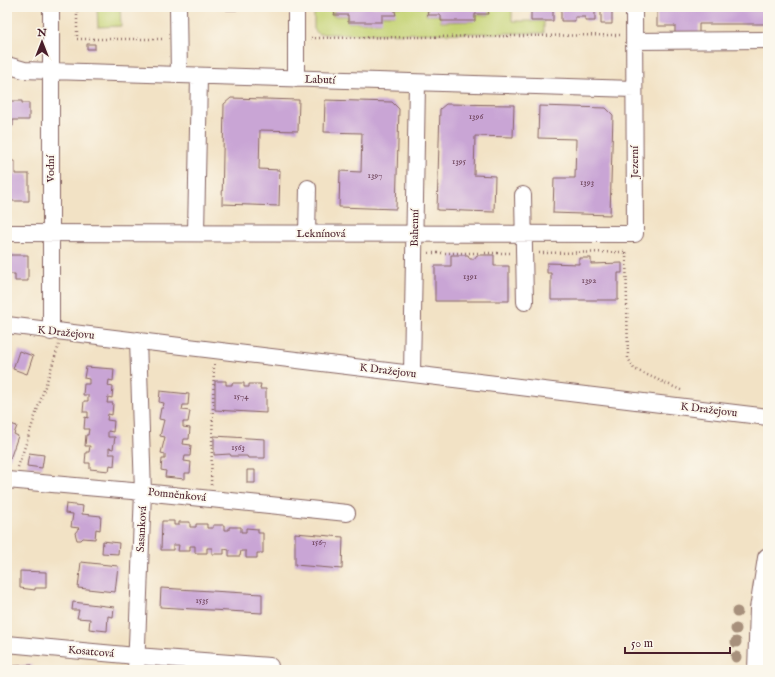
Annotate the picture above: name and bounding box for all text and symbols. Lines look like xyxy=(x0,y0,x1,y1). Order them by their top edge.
north arrow xyxy=(22,22,62,62)
text: N xyxy=(36,26,47,40)
street label: Labutí xyxy=(304,72,337,88)
house number: 1396 xyxy=(469,111,483,122)
street label: Jezerní xyxy=(628,145,642,180)
street label: Vodní xyxy=(44,154,58,184)
house number: 1395 xyxy=(452,156,467,167)
house number: 1397 xyxy=(368,170,382,181)
house number: 1393 xyxy=(580,177,594,188)
street label: Bahenní xyxy=(408,208,422,247)
street label: Leknínová xyxy=(297,227,346,241)
house number: 1391 xyxy=(463,271,477,282)
house number: 1392 xyxy=(582,275,596,286)
street label: K Dražejovu xyxy=(37,323,95,343)
street label: K Dražejovu xyxy=(359,361,418,381)
house number: 1574 xyxy=(233,391,249,402)
street label: K Dražejovu xyxy=(680,400,739,420)
house number: 1563 xyxy=(231,442,245,453)
street label: Pomněnková xyxy=(147,485,207,505)
street label: Sasanková xyxy=(134,505,150,552)
house number: 1567 xyxy=(312,537,326,548)
house number: 1535 xyxy=(195,595,209,606)
scale bar xyxy=(625,629,730,655)
text: 50 m xyxy=(631,636,653,651)
street label: Kosatcová xyxy=(67,643,115,661)

